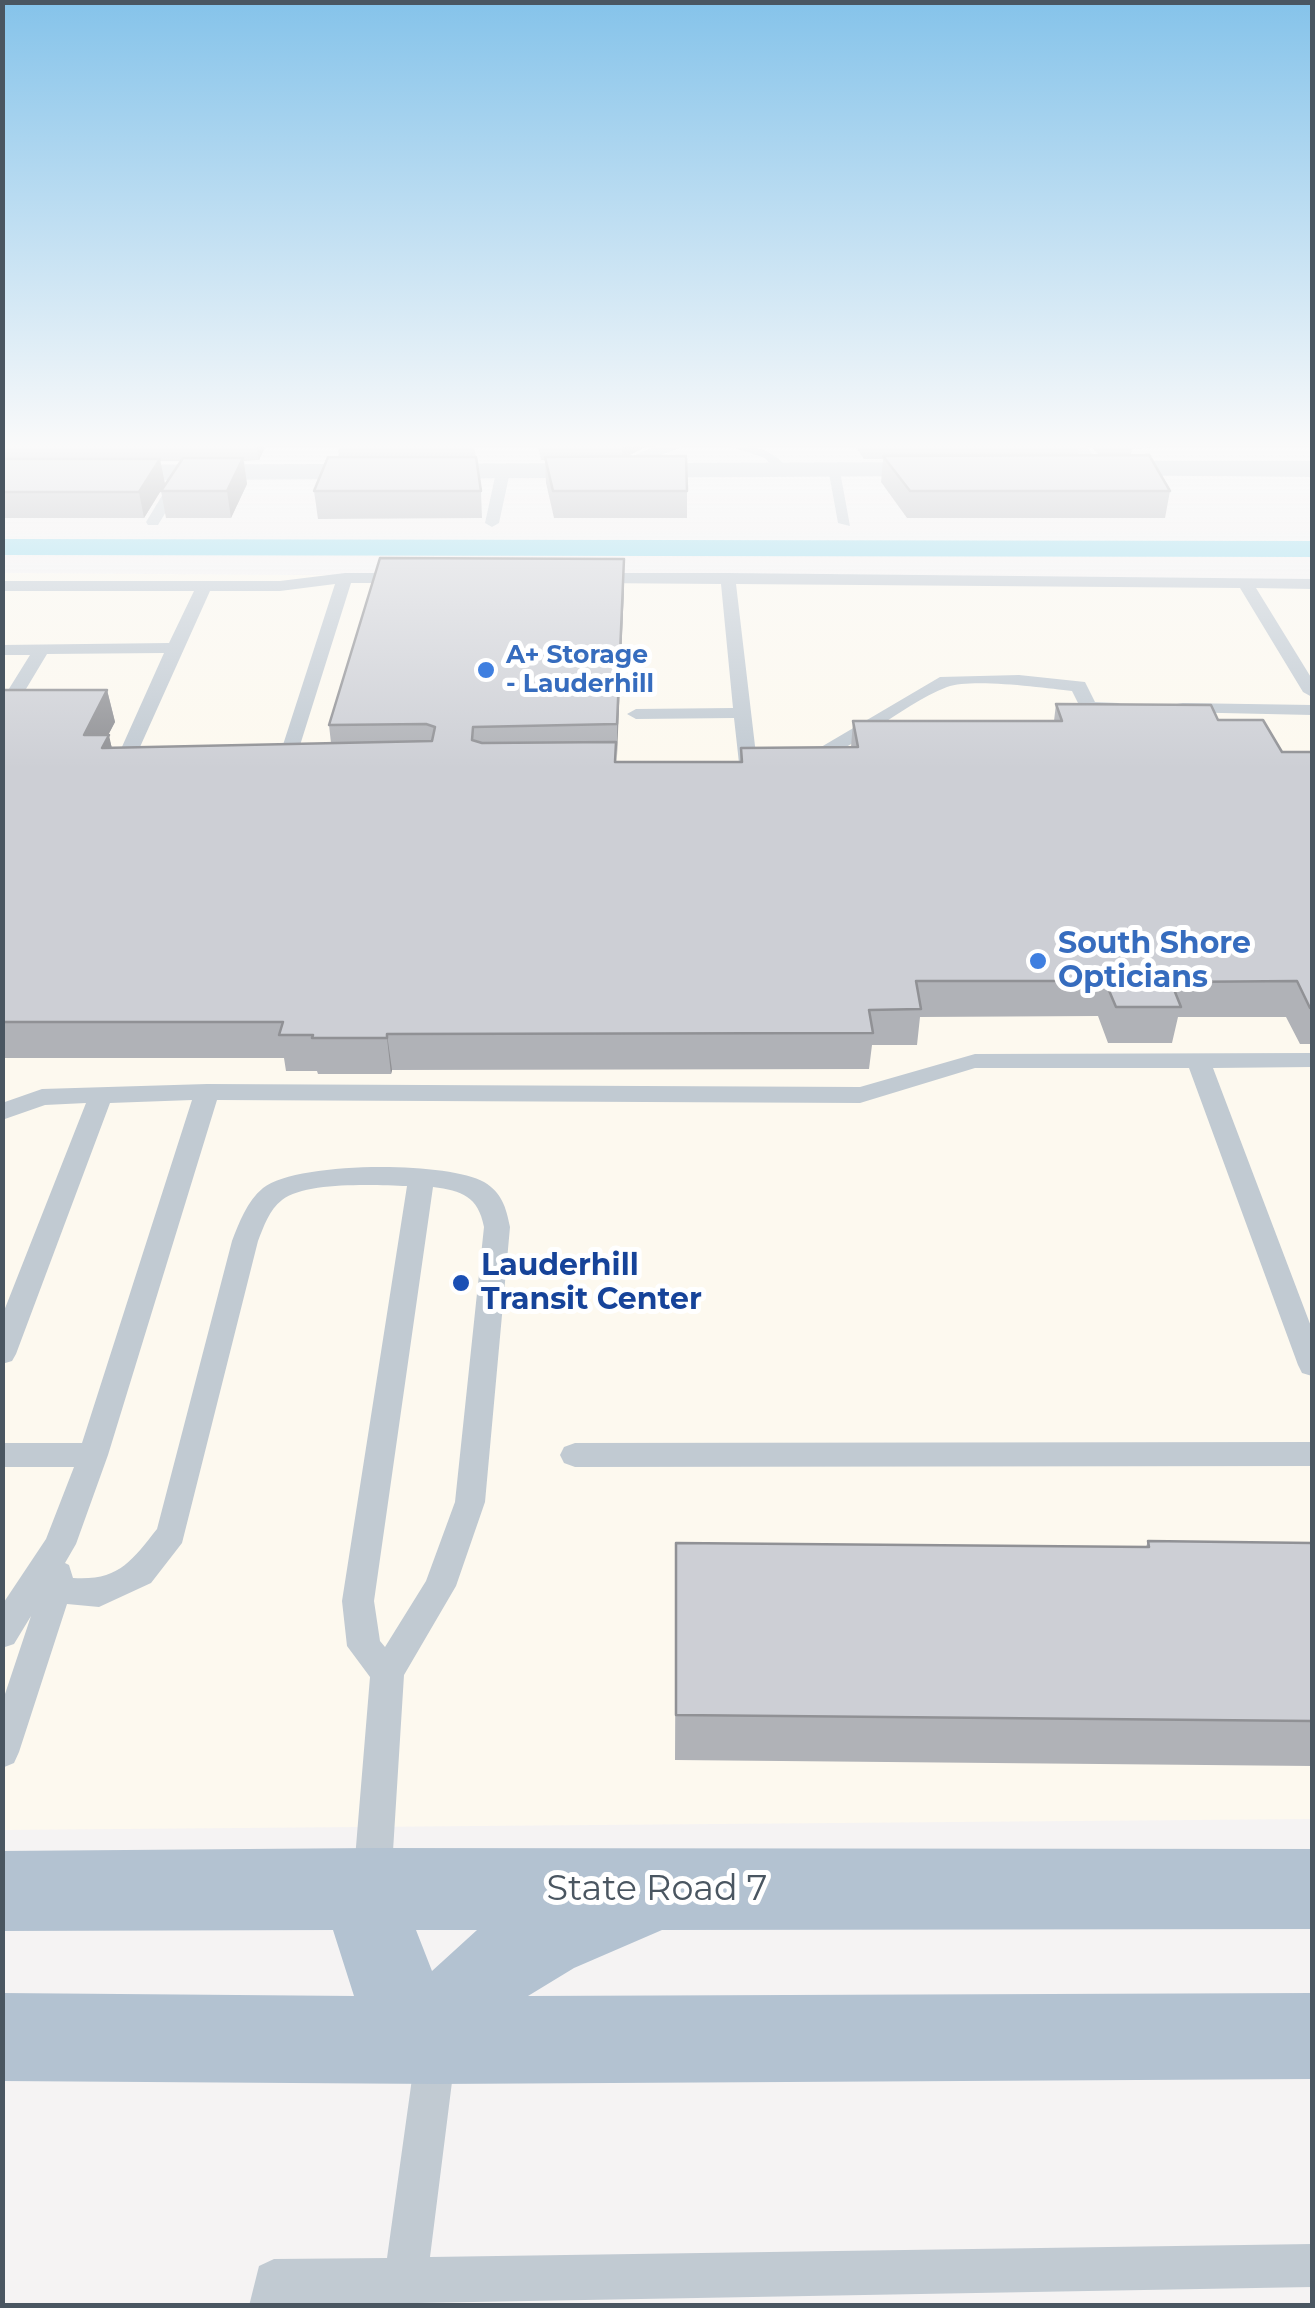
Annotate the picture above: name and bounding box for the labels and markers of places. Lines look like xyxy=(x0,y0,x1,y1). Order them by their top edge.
place label: A+ Storage - Lauderhill xyxy=(506,641,654,700)
marker: A+ Storage - Lauderhill xyxy=(475,659,497,681)
place label: South Shore Opticians xyxy=(1058,926,1251,996)
marker: South Shore Opticians xyxy=(1027,950,1049,972)
place label: Lauderhill Transit Center xyxy=(481,1248,702,1318)
marker: Lauderhill Transit Center xyxy=(450,1272,472,1294)

